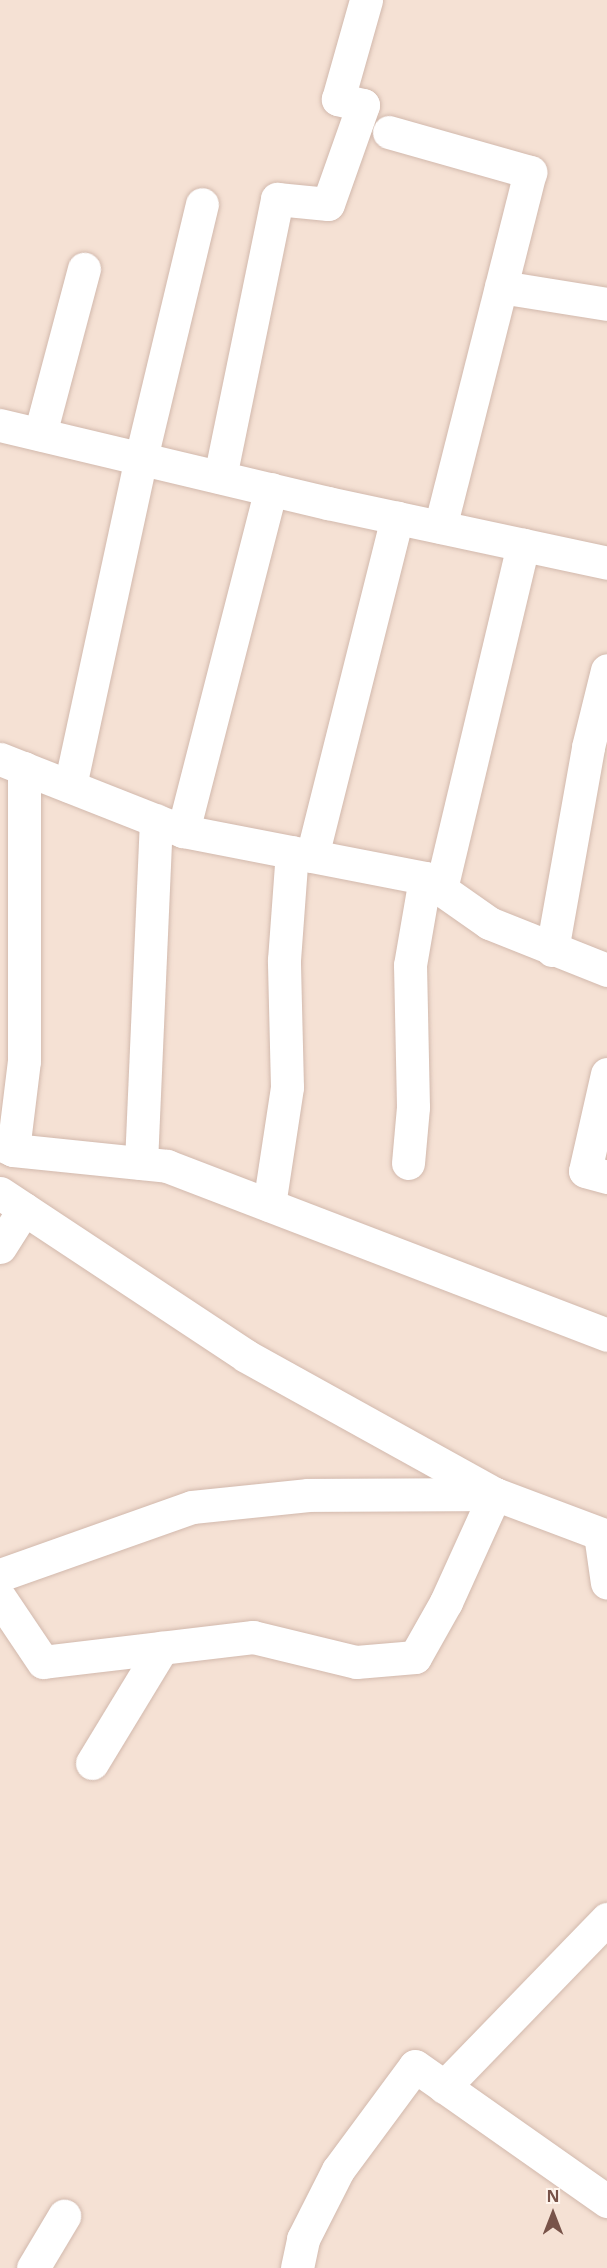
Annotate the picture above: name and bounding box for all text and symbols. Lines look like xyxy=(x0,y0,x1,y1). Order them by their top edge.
north arrow xyxy=(523,2184,583,2244)
text: N xyxy=(546,2185,560,2207)

